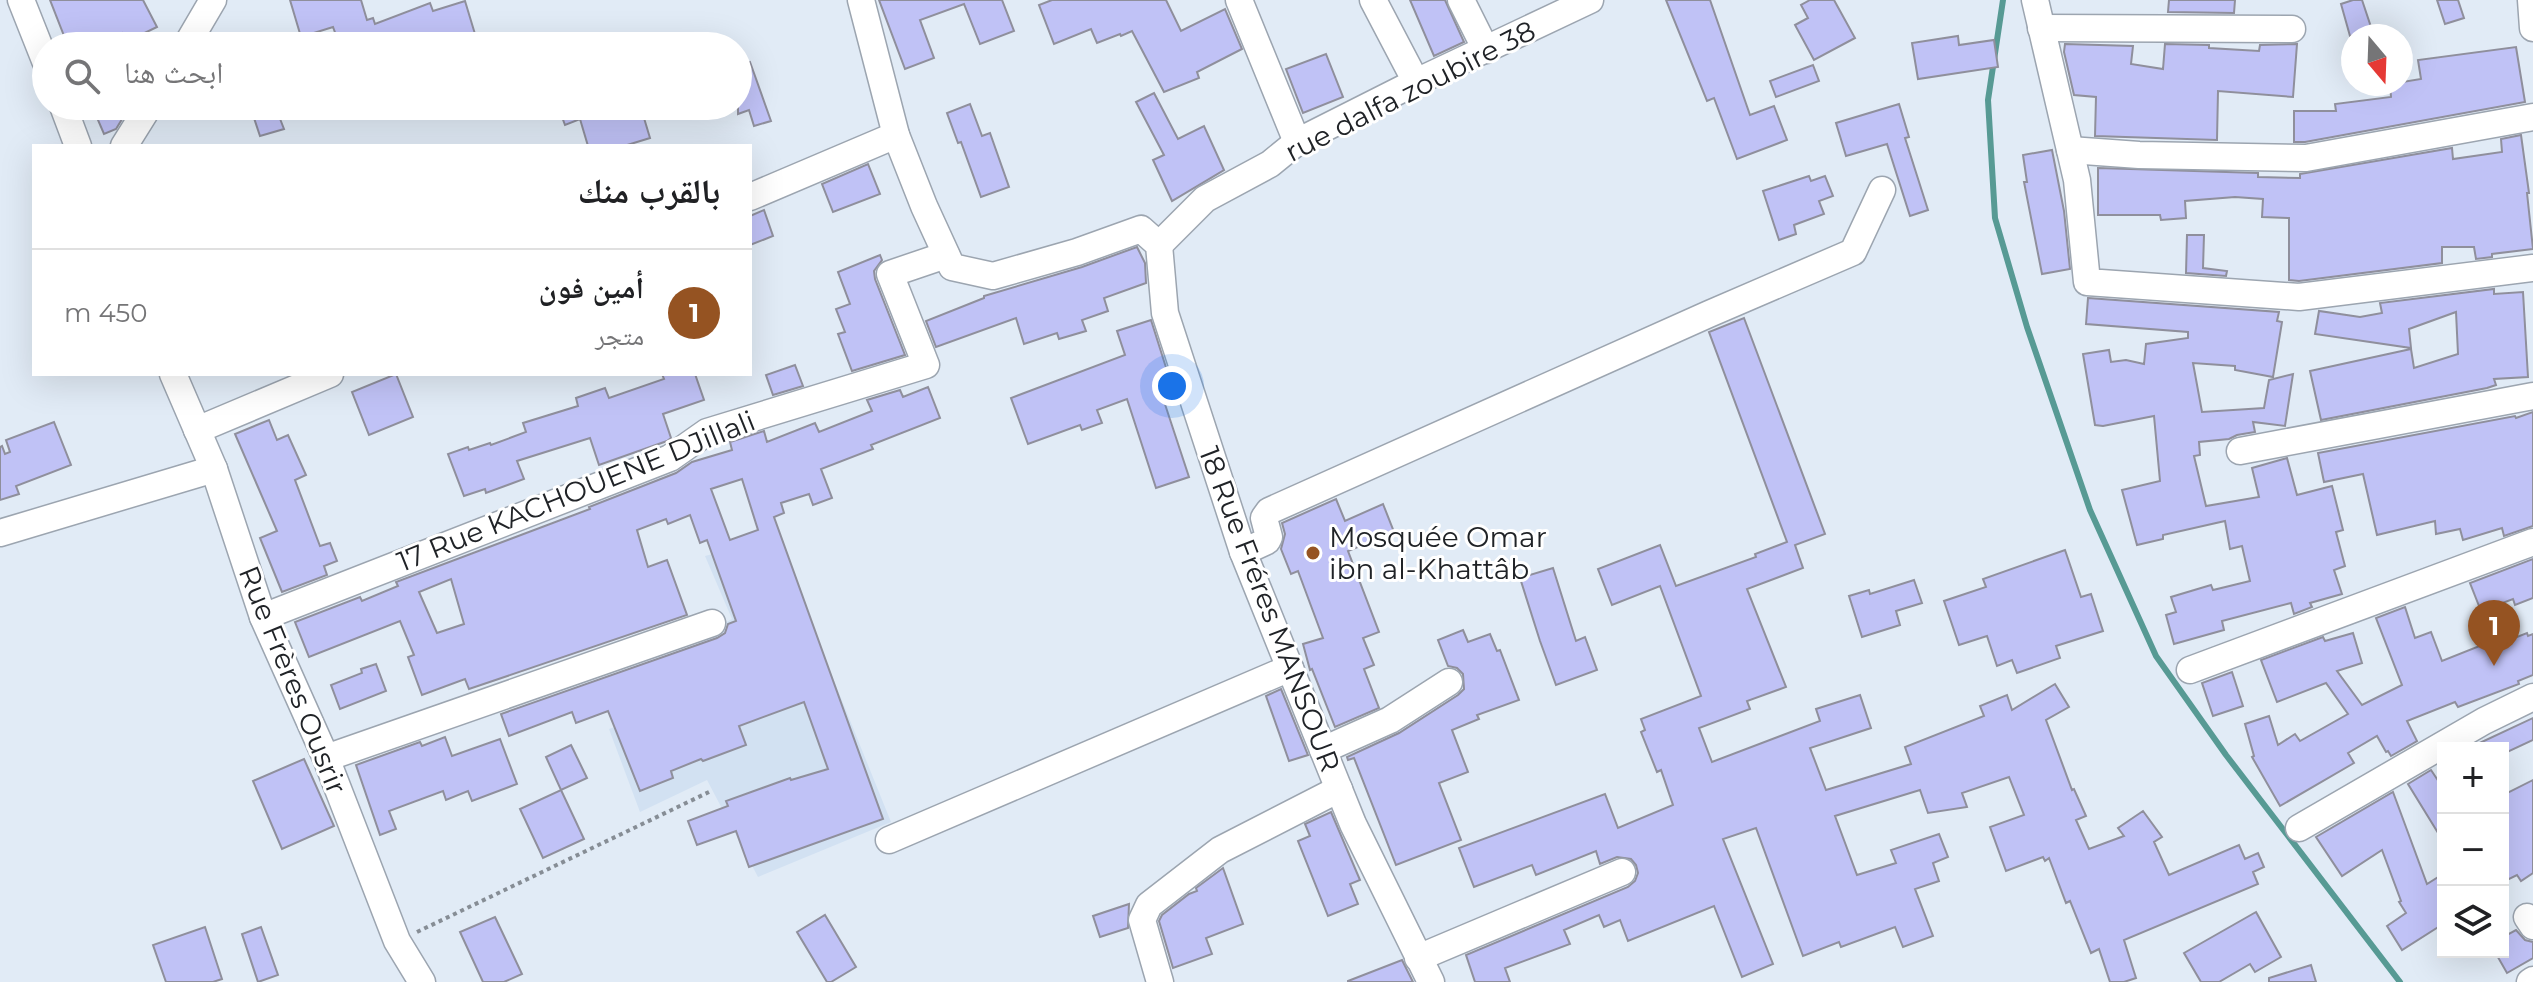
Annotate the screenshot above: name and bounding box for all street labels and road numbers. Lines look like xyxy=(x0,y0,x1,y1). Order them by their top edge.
street label: rue dalfa zoubire 38 xyxy=(1279,13,1541,169)
street label: 17 Rue KACHOUENE DJillali xyxy=(392,404,760,578)
street label: 18 Rue Fréres MANSOUR xyxy=(1192,442,1348,776)
street label: Rue Frères Ousrir xyxy=(232,561,354,799)

